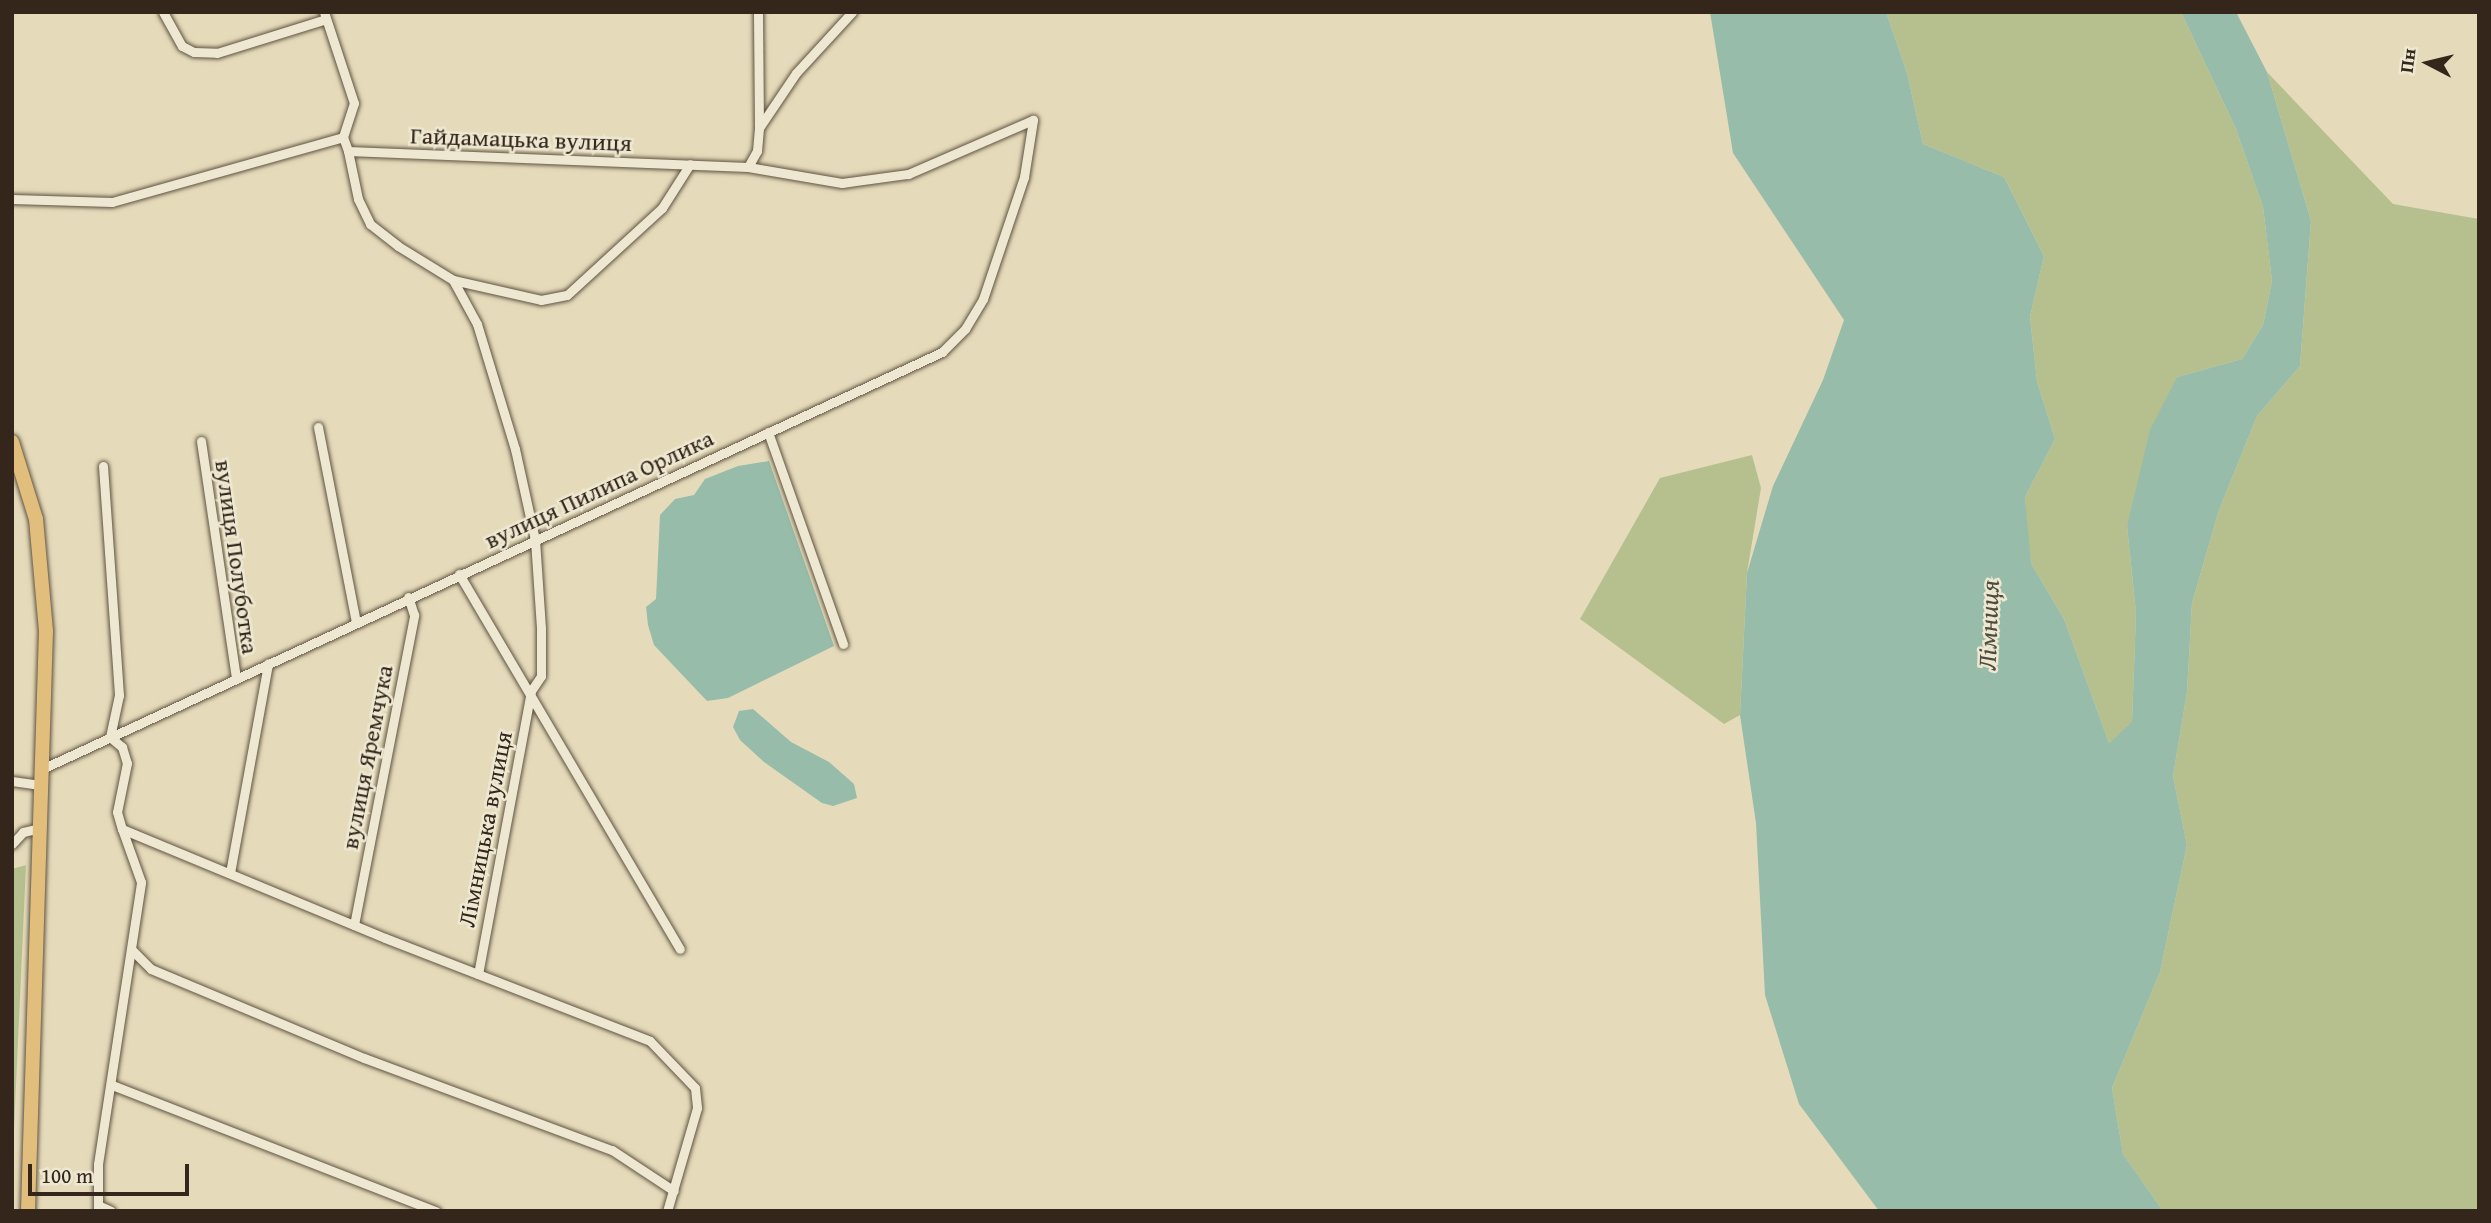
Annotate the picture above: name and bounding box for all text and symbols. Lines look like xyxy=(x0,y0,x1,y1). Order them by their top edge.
north arrow xyxy=(2393,28,2463,98)
text: Пн xyxy=(2392,47,2423,74)
street label: Гайдамацька вулиця xyxy=(410,121,632,157)
street label: вулиця Пилипа Орлика xyxy=(480,423,718,555)
street label: вулиця Полуботка xyxy=(209,458,265,656)
water label: Лімниця xyxy=(1971,579,2005,671)
street label: вулиця Яремчука xyxy=(335,662,399,852)
street label: Лімницька вулиця xyxy=(452,729,518,929)
scale bar xyxy=(32,1150,192,1194)
text: 100 m xyxy=(41,1160,93,1191)

